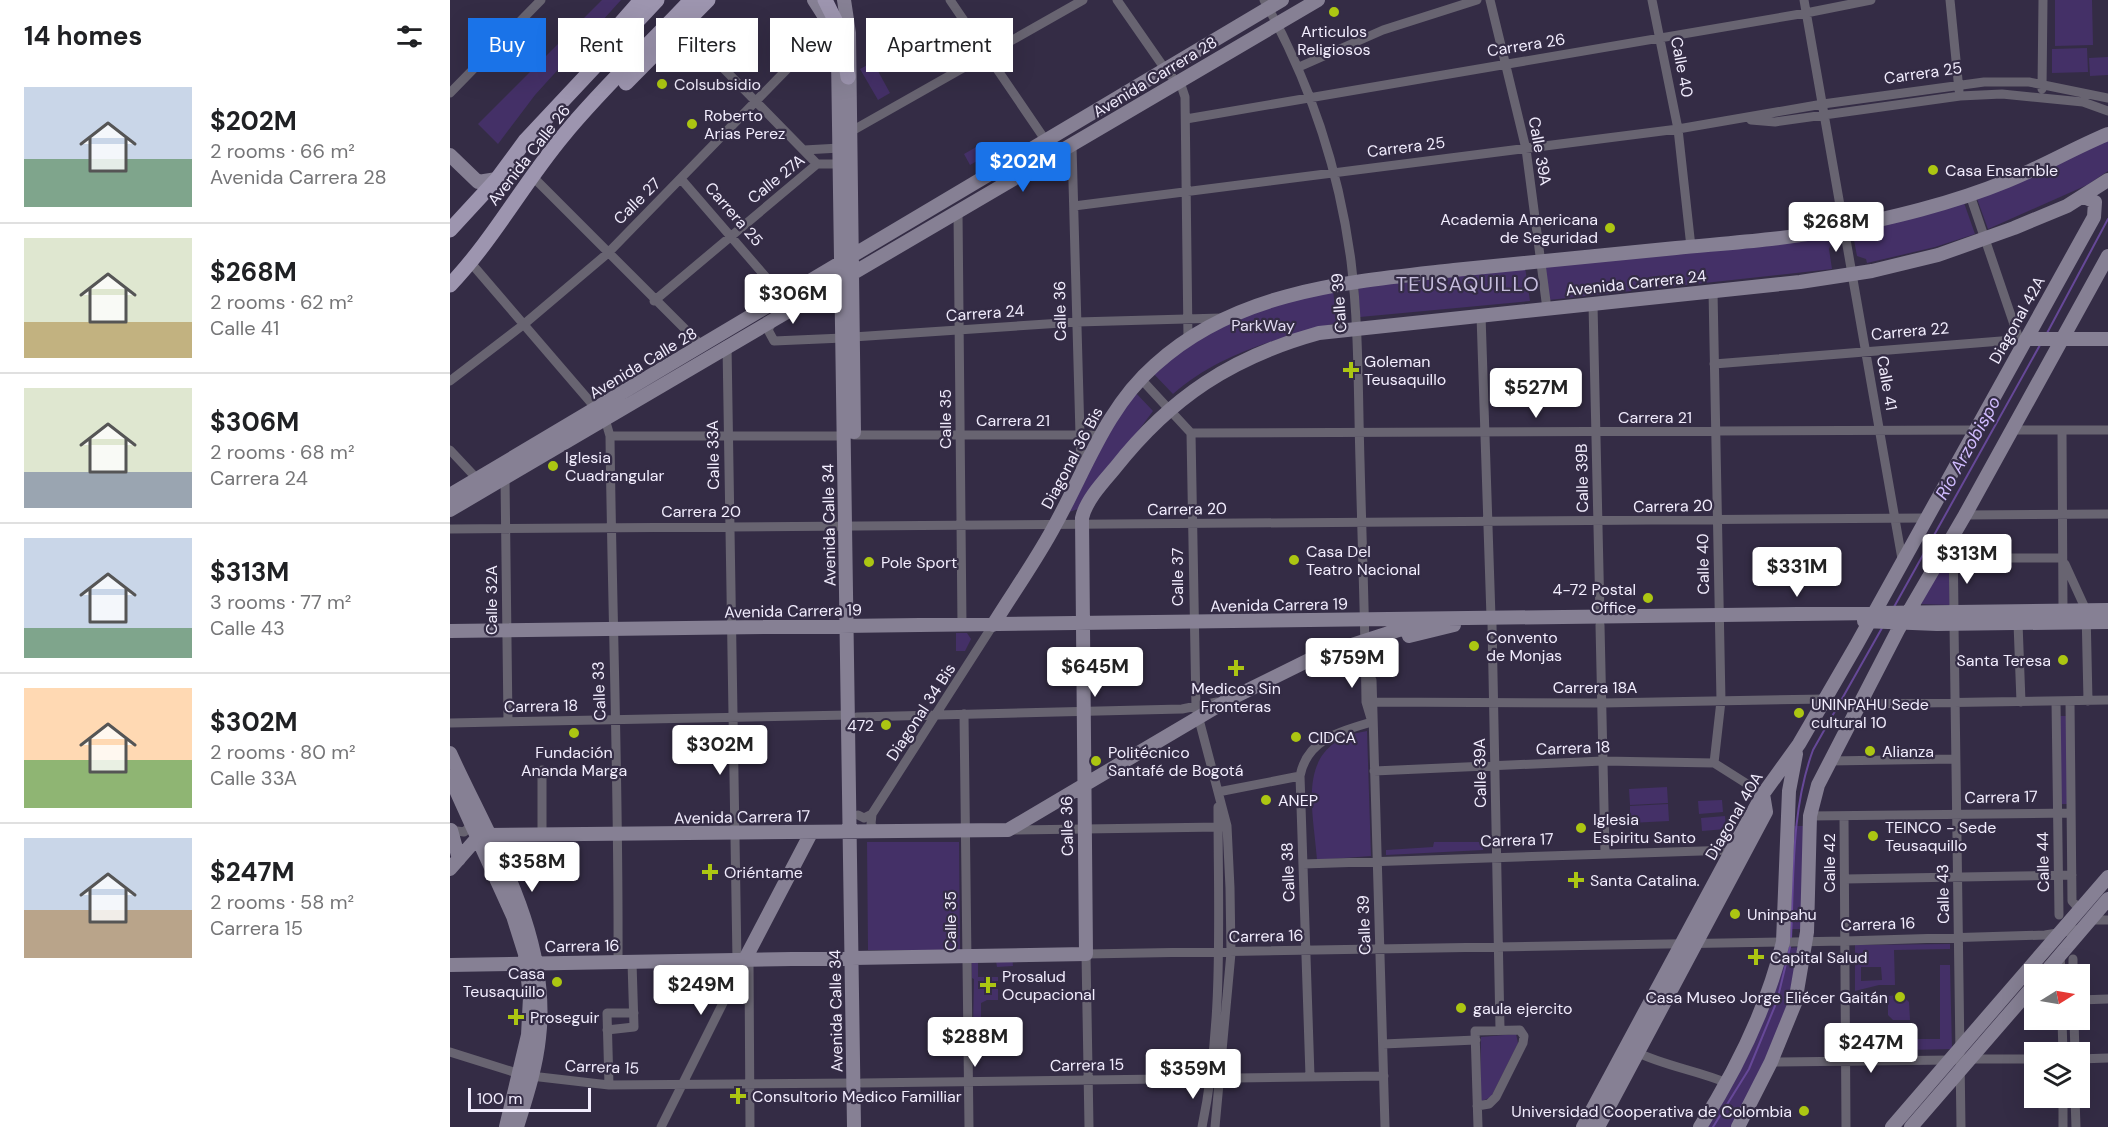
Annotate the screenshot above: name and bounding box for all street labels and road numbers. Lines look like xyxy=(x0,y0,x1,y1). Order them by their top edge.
street label: Carrera 26 xyxy=(1485,28,1567,62)
street label: Avenida Carrera 28 xyxy=(1089,32,1221,122)
street label: Calle 40 xyxy=(1666,35,1698,99)
street label: Carrera 25 xyxy=(1883,57,1963,89)
street label: Avenida Calle 26 xyxy=(483,100,575,210)
street label: Calle 39A xyxy=(1524,115,1556,187)
street label: Carrera 25 xyxy=(1366,132,1446,162)
street label: Calle 27A xyxy=(743,149,809,208)
street label: Calle 27 xyxy=(609,173,665,229)
street label: Carrera 25 xyxy=(700,177,768,251)
street label: Avenida Carrera 24 xyxy=(1565,265,1708,301)
street label: Calle 39 xyxy=(1326,272,1352,334)
street label: Diagonal 42A xyxy=(1984,272,2050,367)
street label: Calle 36 xyxy=(1049,281,1071,341)
street label: Carrera 24 xyxy=(945,300,1025,326)
street label: Carrera 22 xyxy=(1870,317,1950,345)
street label: Avenida Calle 28 xyxy=(585,323,701,403)
street label: Calle 41 xyxy=(1872,354,1902,412)
street label: Calle 35 xyxy=(935,389,956,449)
street label: Diagonal 36 Bis xyxy=(1036,403,1108,513)
street label: Carrera 21 xyxy=(1618,407,1692,428)
street label: Carrera 21 xyxy=(976,410,1050,431)
street label: Calle 33A xyxy=(702,420,724,490)
street label: Calle 39B xyxy=(1571,443,1593,513)
street label: Avenida Calle 34 xyxy=(817,463,841,587)
street label: Carrera 20 xyxy=(1633,495,1713,517)
street label: Carrera 20 xyxy=(1147,498,1227,520)
street label: Carrera 20 xyxy=(661,501,741,522)
street label: Calle 40 xyxy=(1692,533,1714,595)
street label: Calle 37 xyxy=(1167,548,1188,606)
street label: Calle 32A xyxy=(481,565,502,635)
street label: Avenida Carrera 19 xyxy=(1210,593,1348,617)
street label: Avenida Carrera 19 xyxy=(724,599,862,623)
street label: Diagonal 34 Bis xyxy=(882,659,960,765)
street label: Calle 33 xyxy=(587,661,611,721)
street label: Carrera 18A xyxy=(1553,677,1638,698)
street label: Carrera 18 xyxy=(504,695,578,717)
street label: Carrera 18 xyxy=(1535,736,1611,760)
street label: Calle 39A xyxy=(1469,738,1491,808)
street label: Diagonal 40A xyxy=(1700,768,1768,864)
street label: Carrera 17 xyxy=(1964,786,2038,808)
street label: Calle 36 xyxy=(1056,796,1078,856)
street label: Avenida Carrera 17 xyxy=(674,805,810,829)
street label: Carrera 17 xyxy=(1480,828,1554,852)
street label: Calle 44 xyxy=(2032,832,2054,892)
street label: Calle 42 xyxy=(1819,833,1840,893)
street label: Calle 38 xyxy=(1276,842,1300,902)
street label: Calle 43 xyxy=(1932,864,1954,924)
street label: Calle 35 xyxy=(940,891,961,951)
street label: Calle 39 xyxy=(1352,895,1376,955)
street label: Carrera 16 xyxy=(1840,912,1916,936)
street label: Carrera 16 xyxy=(1228,925,1304,947)
street label: Carrera 16 xyxy=(544,935,620,957)
street label: Avenida Calle 34 xyxy=(824,949,848,1073)
street label: Carrera 15 xyxy=(1050,1054,1124,1076)
street label: Carrera 15 xyxy=(564,1055,640,1079)

